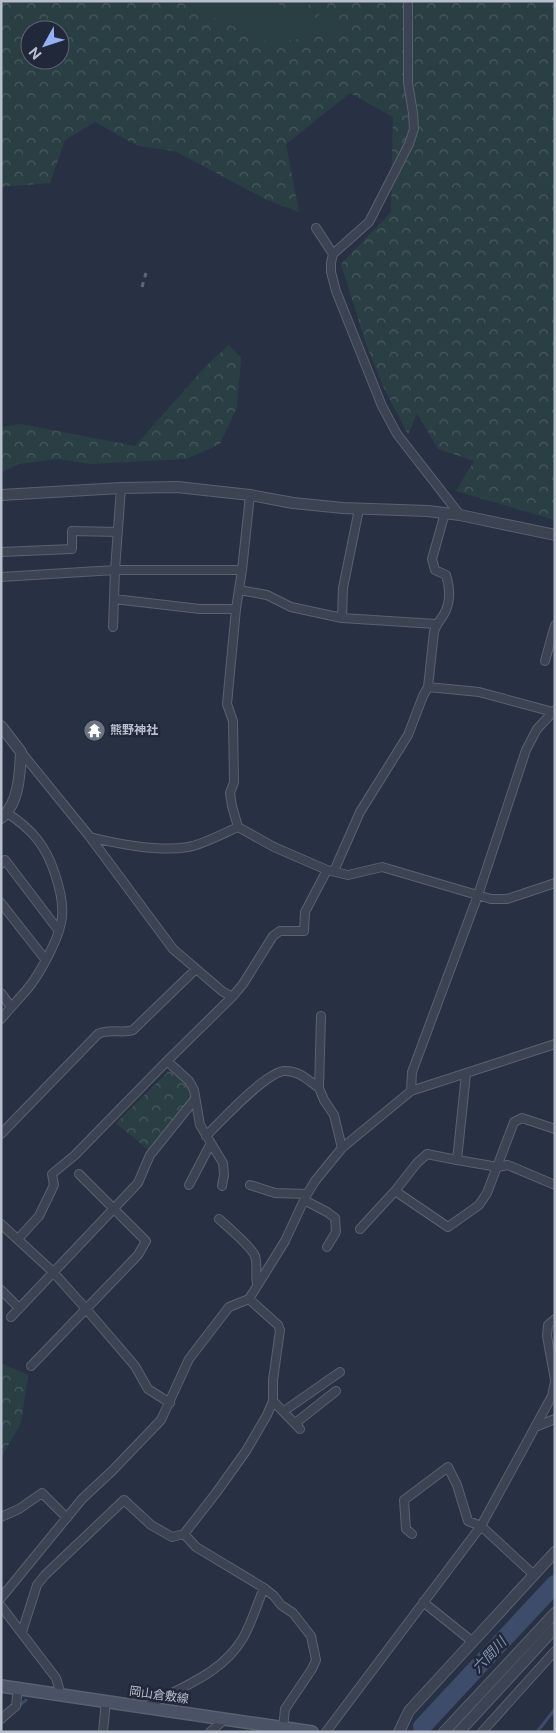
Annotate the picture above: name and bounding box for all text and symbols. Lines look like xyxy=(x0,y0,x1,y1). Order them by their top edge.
north arrow xyxy=(20,20,70,70)
text: N xyxy=(25,44,45,63)
temple icon: 熊野神社 xyxy=(82,718,106,742)
place label: 熊野神社 xyxy=(110,723,158,737)
water label: 六間川 xyxy=(469,1633,511,1676)
street label: 岡山倉敷線 xyxy=(128,1684,190,1706)

